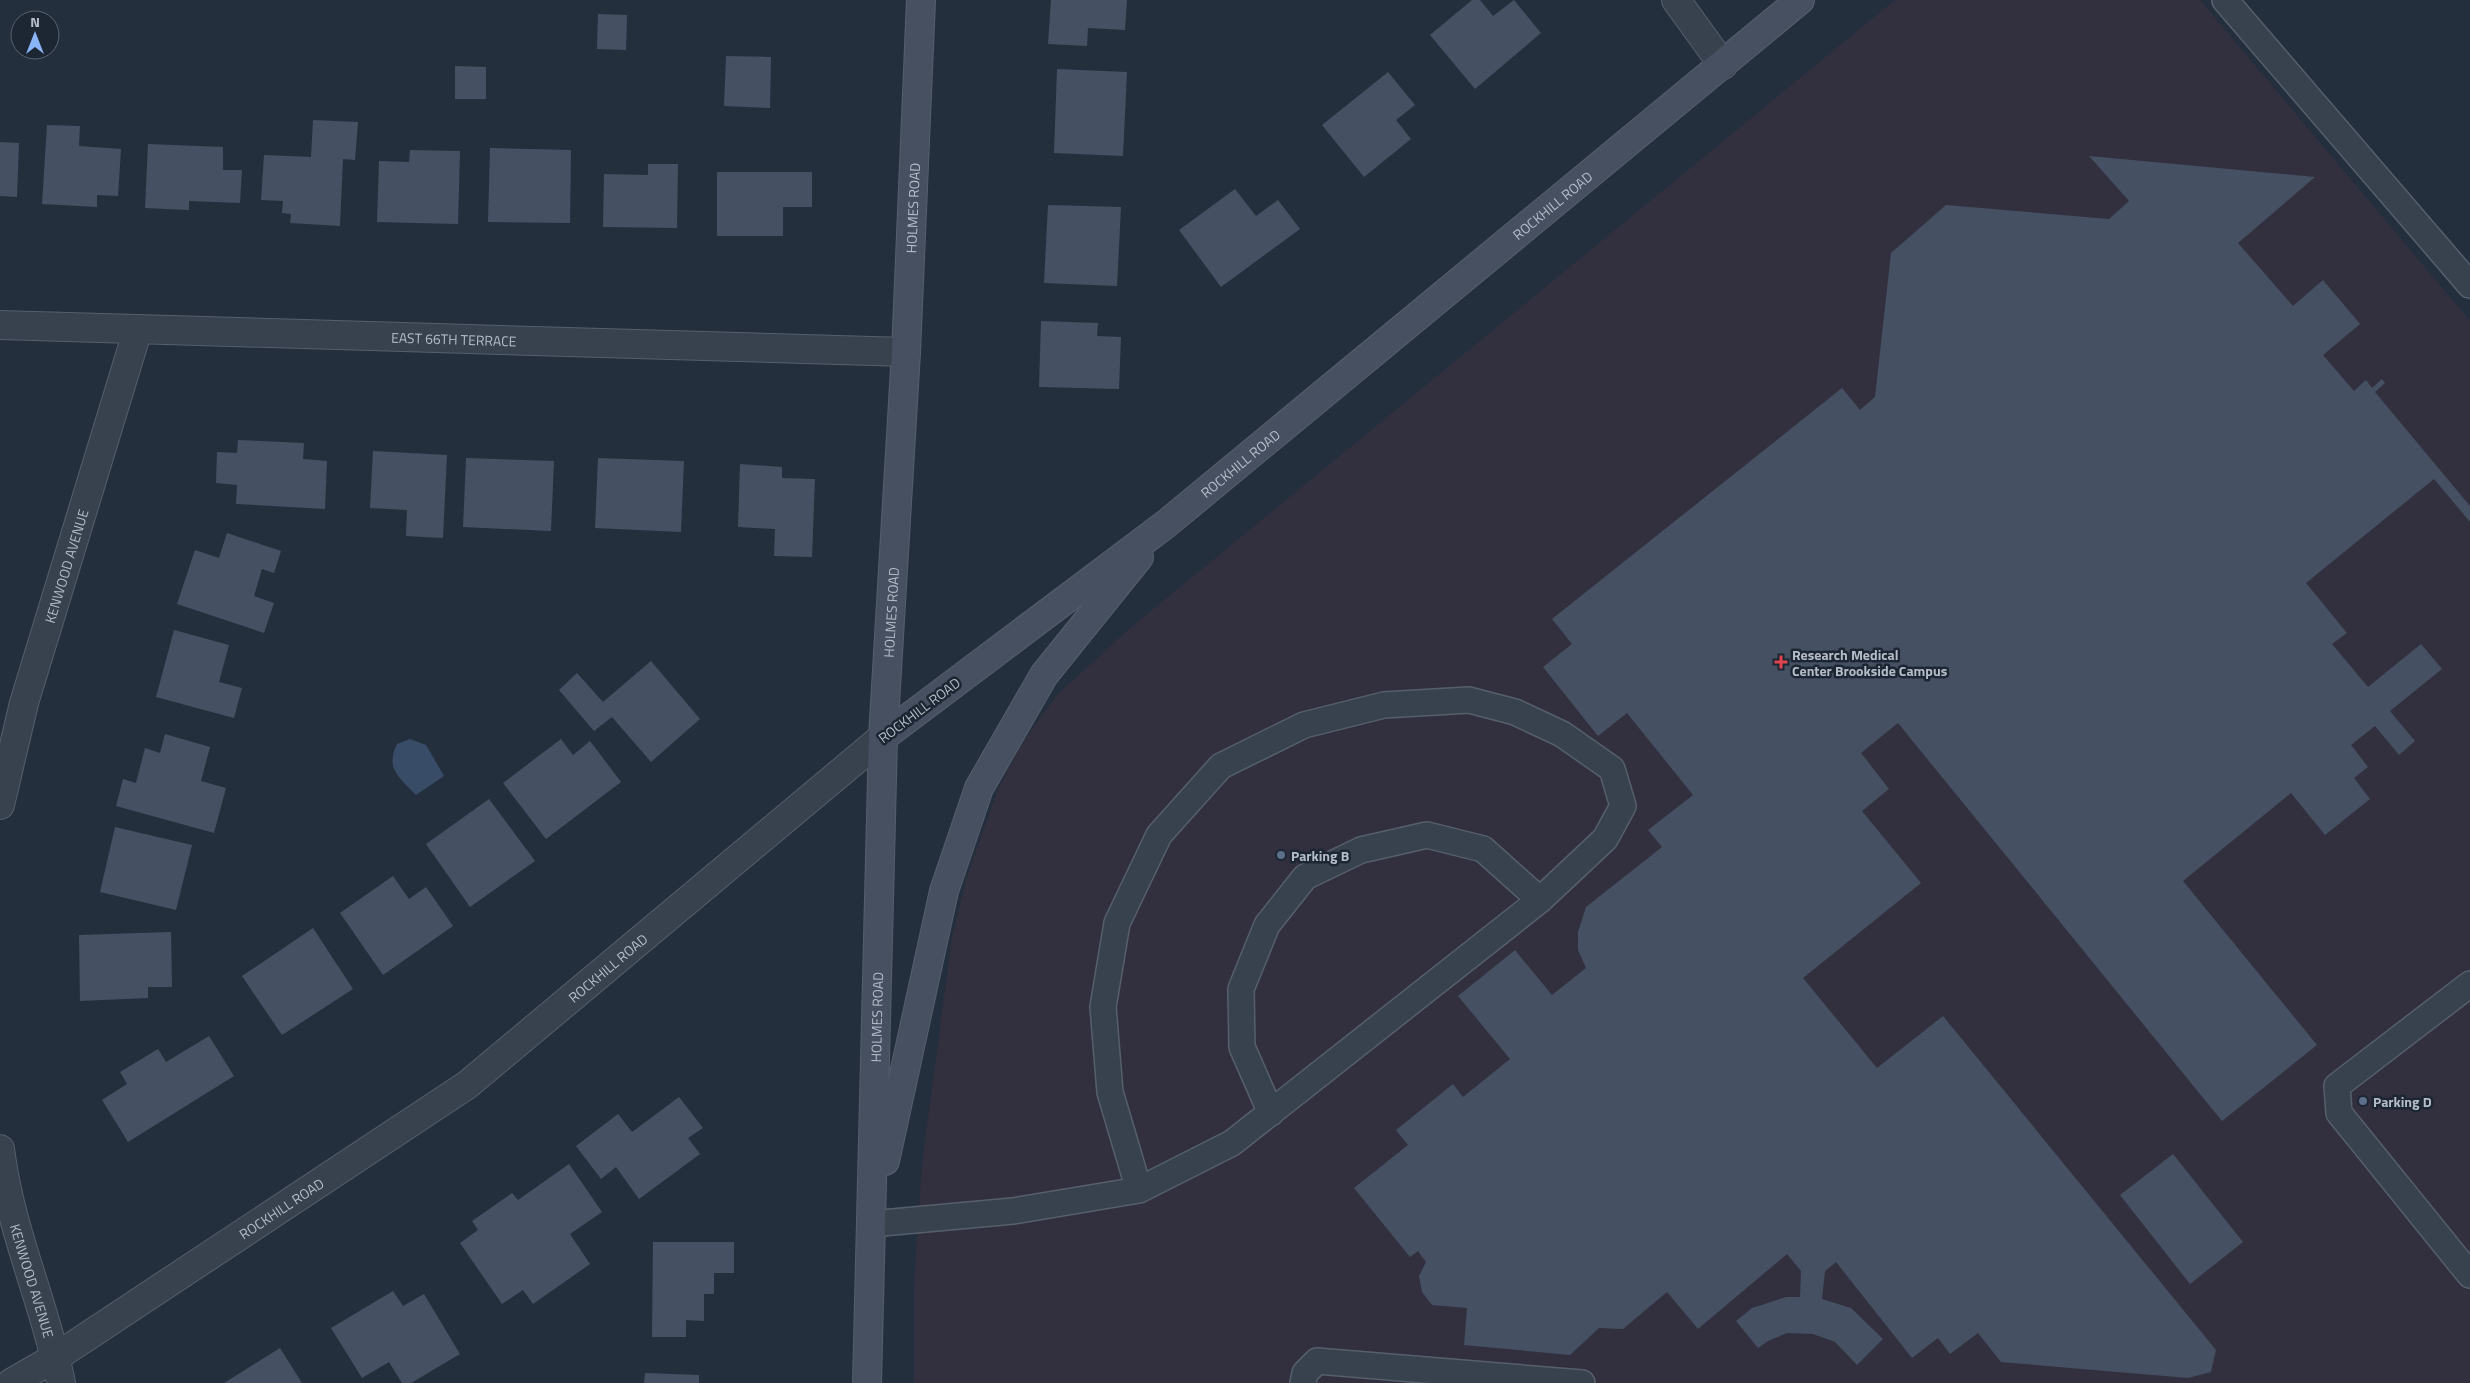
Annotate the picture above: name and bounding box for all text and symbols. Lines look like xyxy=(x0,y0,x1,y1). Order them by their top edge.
north arrow xyxy=(10,10,60,60)
text: N xyxy=(30,11,40,32)
street label: HOLMES ROAD xyxy=(900,162,925,254)
street label: ROCKHILL ROAD xyxy=(1508,166,1596,244)
street label: EAST 66TH TERRACE xyxy=(391,326,517,351)
street label: ROCKHILL ROAD xyxy=(1195,424,1284,502)
street label: KENWOOD AVENUE xyxy=(38,506,93,626)
street label: HOLMES ROAD xyxy=(877,567,904,658)
place label: Research Medical Center Brookside Campus xyxy=(1792,644,1948,681)
marker: Research Medical Center Brookside Campus xyxy=(1774,655,1788,669)
street label: ROCKHILL ROAD xyxy=(874,672,964,748)
place label: Parking B xyxy=(1291,845,1349,866)
marker: Parking B xyxy=(1275,849,1287,861)
street label: ROCKHILL ROAD xyxy=(563,928,652,1007)
street label: HOLMES ROAD xyxy=(864,972,888,1063)
place label: Parking D xyxy=(2373,1091,2432,1112)
marker: Parking D xyxy=(2357,1095,2369,1107)
street label: ROCKHILL ROAD xyxy=(235,1172,328,1244)
street label: KENWOOD AVENUE xyxy=(5,1221,60,1341)

